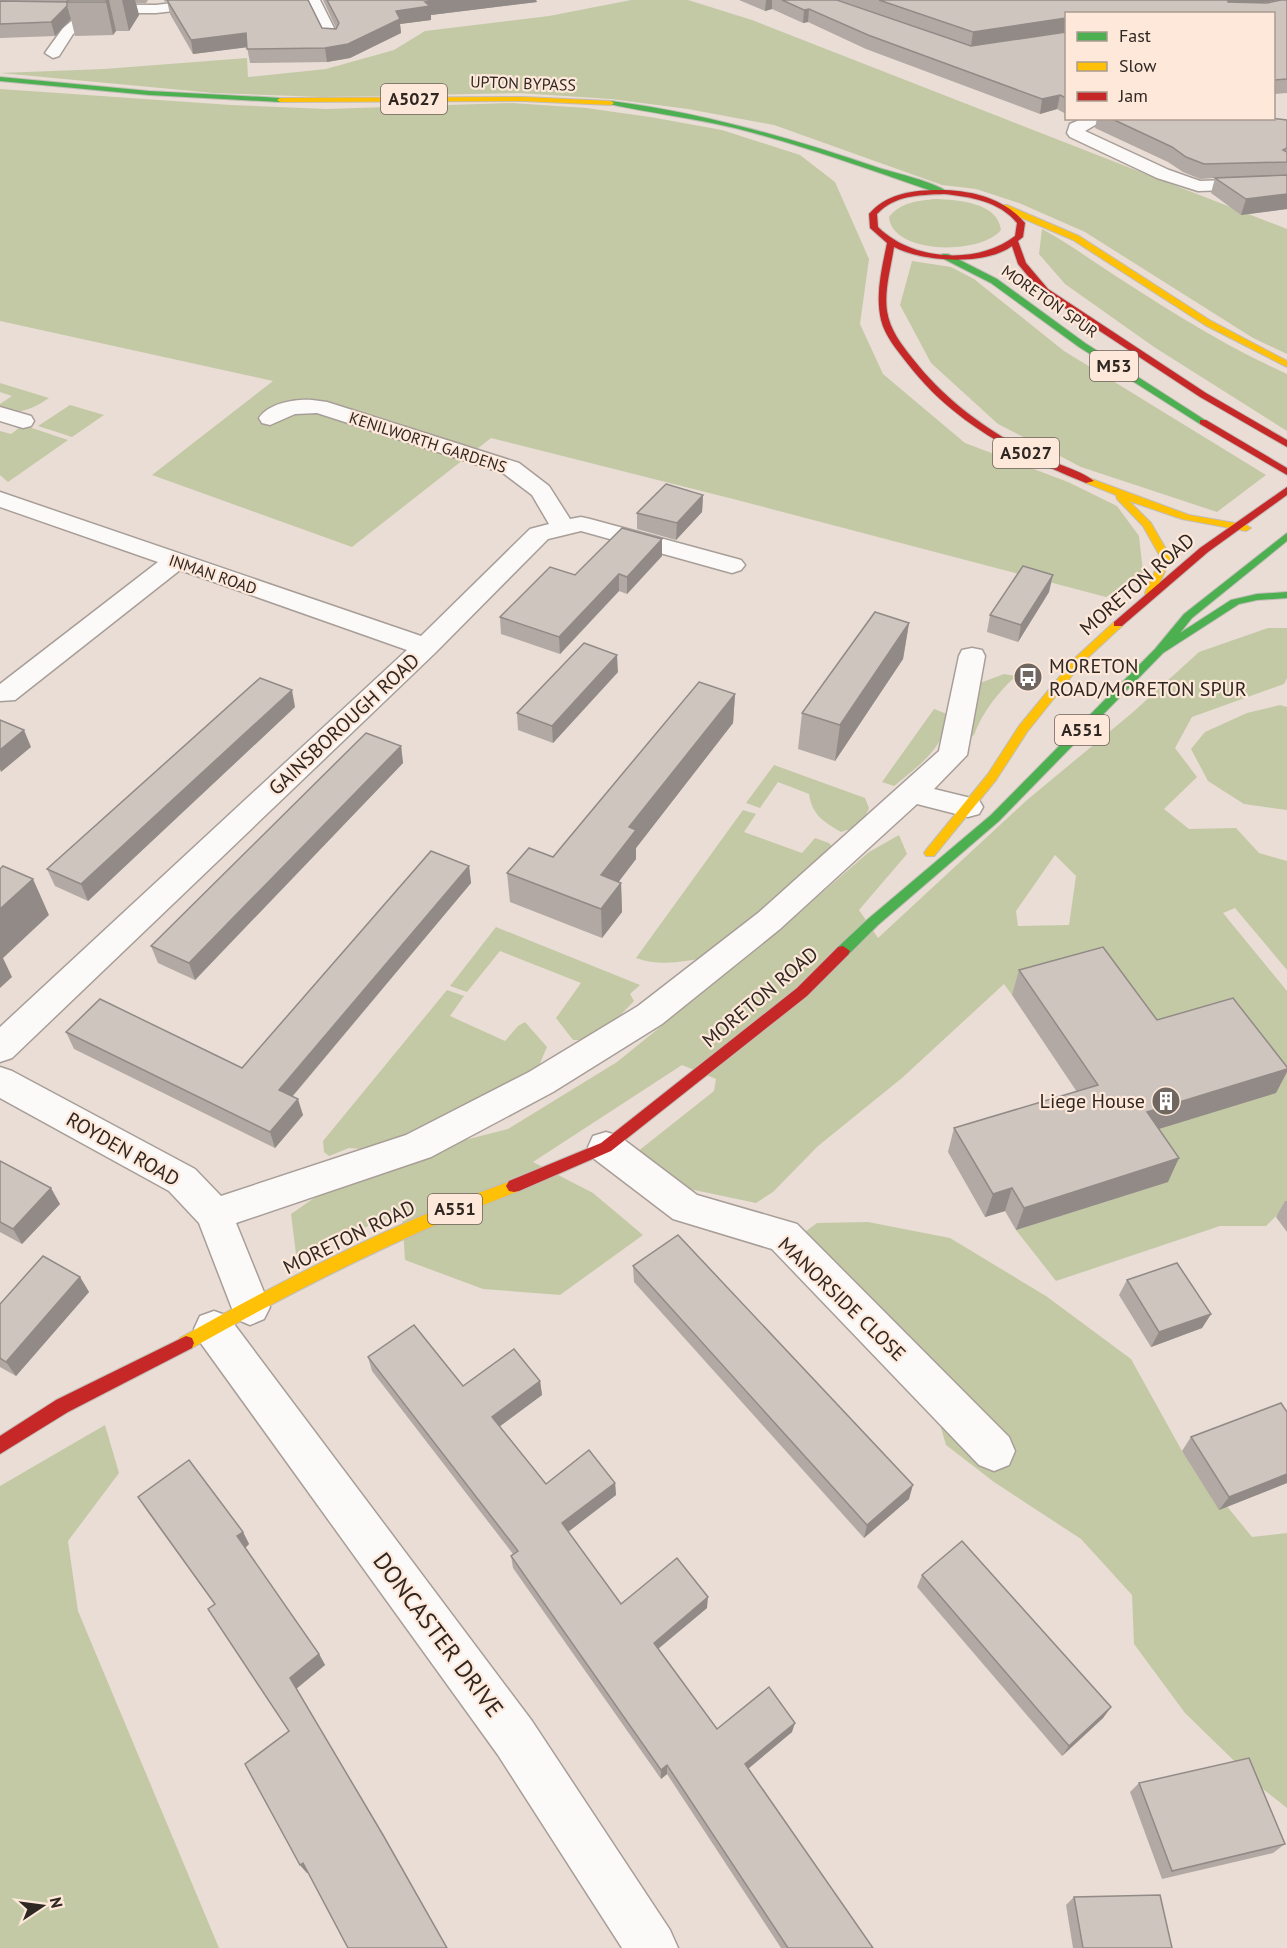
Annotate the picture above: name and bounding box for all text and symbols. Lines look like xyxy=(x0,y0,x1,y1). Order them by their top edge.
legend xyxy=(1065,12,1275,120)
text: Fast xyxy=(1119,24,1151,47)
text: Slow xyxy=(1119,54,1157,77)
street label: UPTON BYPASS xyxy=(470,71,576,95)
road number: A5027 xyxy=(381,84,447,114)
text: Jam xyxy=(1118,84,1148,107)
street label: MORETON SPUR xyxy=(998,260,1102,342)
road number: M53 xyxy=(1090,351,1138,381)
street label: KENILWORTH GARDENS xyxy=(347,407,509,477)
road number: A5027 xyxy=(993,438,1059,468)
street label: MORETON ROAD xyxy=(1074,527,1200,641)
street label: INMAN ROAD xyxy=(166,550,260,598)
street label: GAINSBOROUGH ROAD xyxy=(263,647,425,801)
place label: MORETON ROAD/MORETON SPUR xyxy=(1049,653,1247,702)
bus stop icon: MORETON ROAD/MORETON SPUR xyxy=(1012,661,1044,693)
road number: A551 xyxy=(1055,715,1109,745)
street label: MORETON ROAD xyxy=(697,941,823,1053)
building icon: Liege House xyxy=(1150,1085,1182,1117)
place label: Liege House xyxy=(1040,1088,1145,1114)
street label: ROYDEN ROAD xyxy=(62,1106,184,1192)
street label: MORETON ROAD xyxy=(279,1194,419,1280)
road number: A551 xyxy=(428,1194,482,1224)
street label: MANORSIDE CLOSE xyxy=(773,1231,911,1367)
street label: DONCASTER DRIVE xyxy=(366,1546,510,1723)
north arrow xyxy=(12,1876,72,1936)
text: N xyxy=(46,1895,68,1910)

